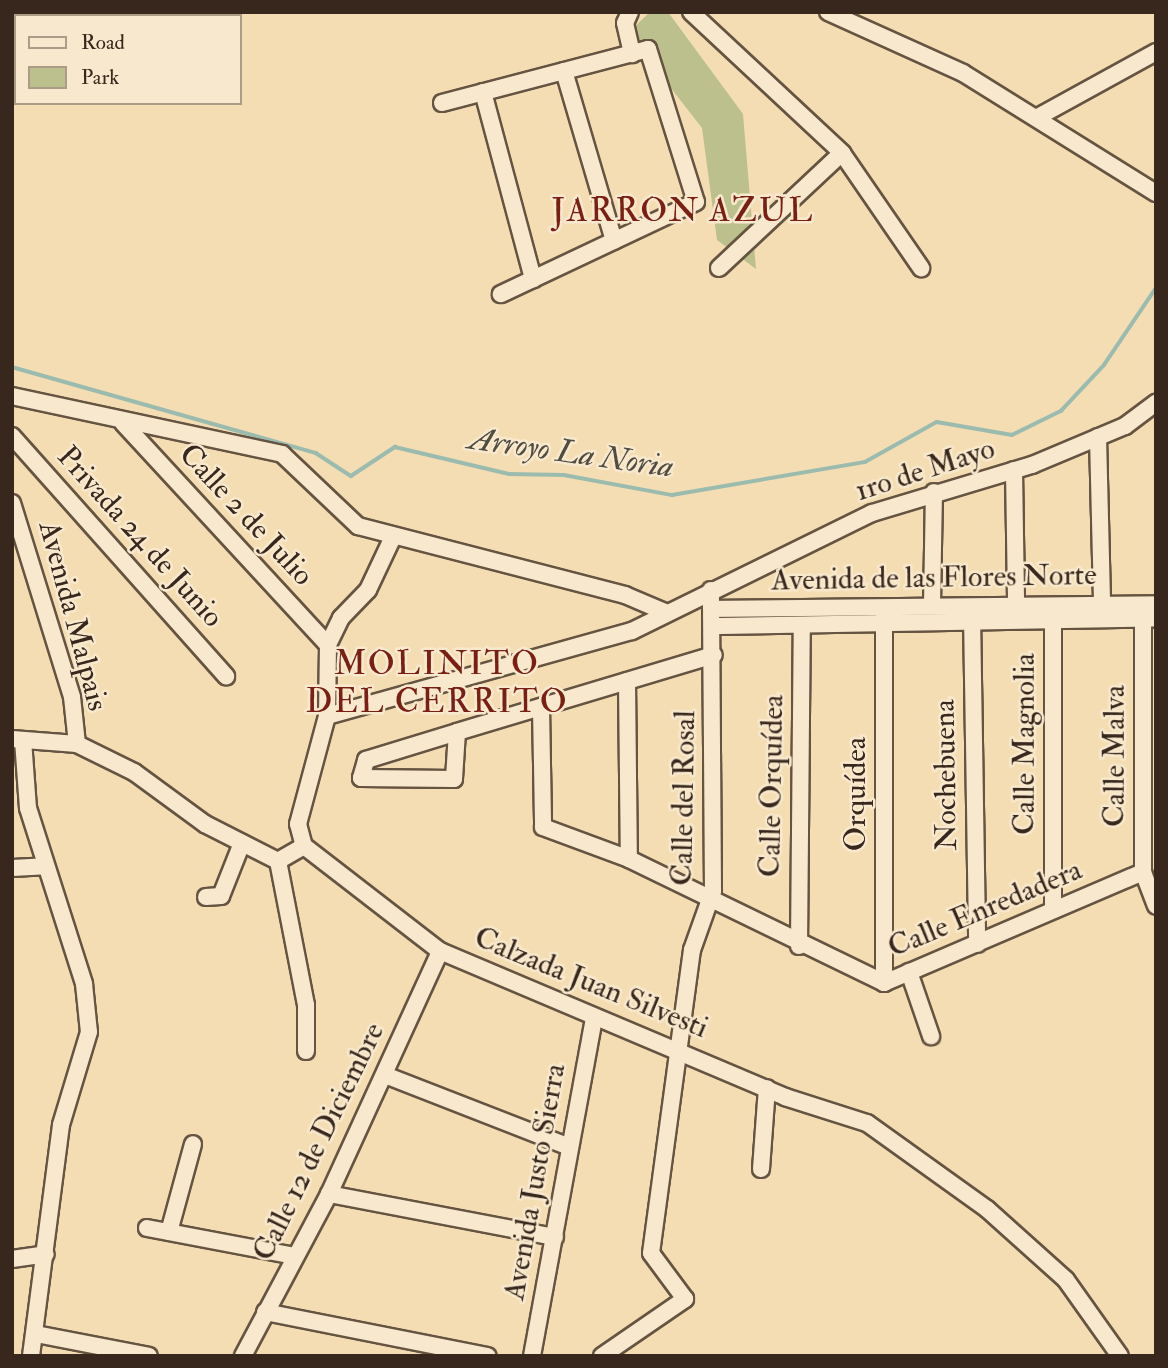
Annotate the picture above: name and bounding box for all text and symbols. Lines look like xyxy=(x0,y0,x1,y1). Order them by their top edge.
legend xyxy=(14,14,242,105)
text: Road xyxy=(81,29,125,56)
text: Park xyxy=(81,64,119,91)
district label: JARRON AZUL xyxy=(553,191,813,231)
water label: Arroyo La Noria xyxy=(466,420,676,486)
street label: 1ro de Mayo xyxy=(851,431,999,509)
street label: Calle 2 de Julio xyxy=(171,437,321,593)
street label: Privada 24 de Junio xyxy=(49,439,231,635)
street label: Avenida Malpais xyxy=(30,517,116,715)
street label: Avenida de las Flores Norte xyxy=(771,557,1097,599)
district label: MOLINITO DEL CERRITO xyxy=(307,644,567,722)
street label: Calle Magnolia xyxy=(1007,653,1043,835)
street label: Calle Malva xyxy=(1097,685,1133,827)
street label: Calle Orquídea xyxy=(752,694,792,878)
street label: Nochebuena xyxy=(927,699,965,851)
street label: Calle del Rosal xyxy=(664,710,704,886)
street label: Orquídea xyxy=(838,737,874,851)
street label: Calle Enredadera xyxy=(883,852,1087,966)
street label: Calzada Juan Silvesti xyxy=(469,920,713,1046)
street label: Calle 12 de Diciembre xyxy=(246,1017,392,1267)
street label: Avenida Justo Sierra xyxy=(496,1061,574,1303)

